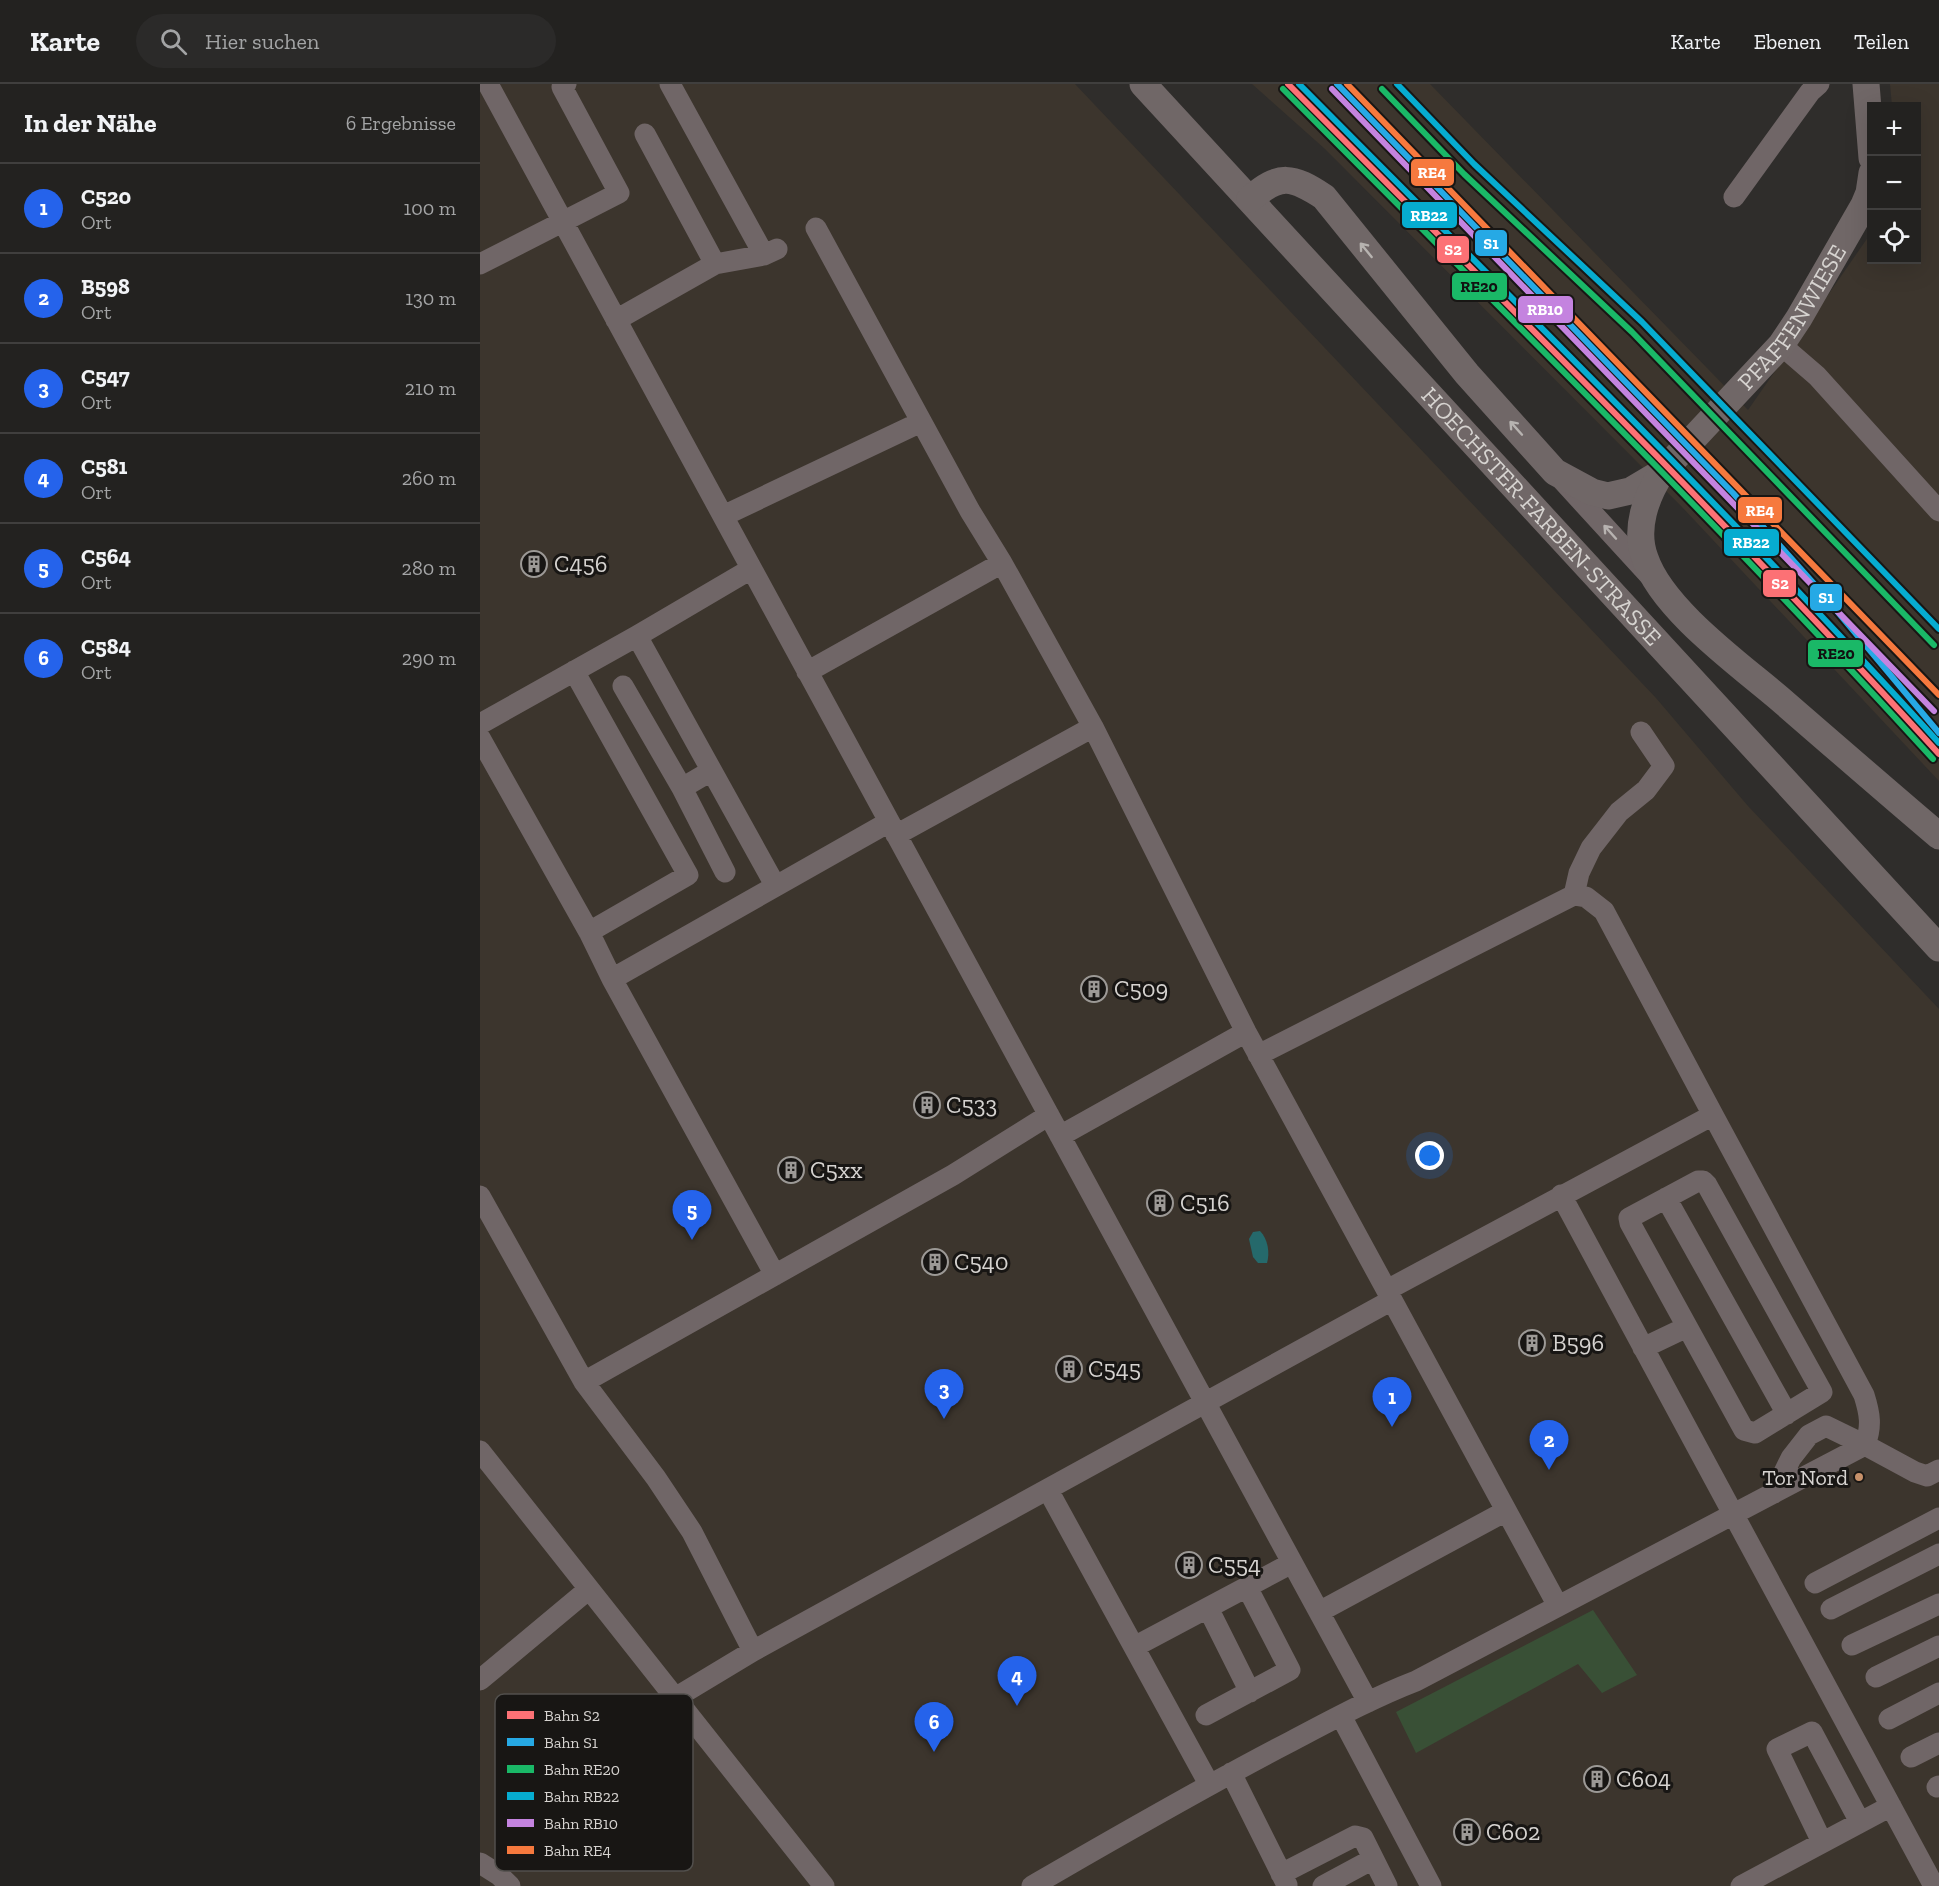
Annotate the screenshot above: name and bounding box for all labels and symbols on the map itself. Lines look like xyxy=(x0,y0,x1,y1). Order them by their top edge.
line badge: RE4 xyxy=(1410,158,1455,187)
text: RE4 xyxy=(1418,163,1446,182)
line badge: RB22 xyxy=(1401,201,1458,229)
text: RB22 xyxy=(1410,206,1448,225)
line badge: S1 xyxy=(1474,229,1508,257)
text: S1 xyxy=(1483,234,1499,253)
line badge: S2 xyxy=(1436,235,1470,264)
street label: PFAFFENWIESE xyxy=(1731,239,1852,396)
text: S2 xyxy=(1444,240,1462,259)
one-way arrow xyxy=(1360,242,1373,258)
line badge: RE20 xyxy=(1451,272,1508,301)
text: RE20 xyxy=(1460,277,1498,296)
line badge: RB10 xyxy=(1517,295,1574,324)
text: RB10 xyxy=(1527,300,1563,319)
street label: HOECHSTER-FARBEN-STRASSE xyxy=(1415,381,1668,651)
one-way arrow xyxy=(1509,421,1523,436)
line badge: RE4 xyxy=(1737,496,1783,524)
text: RE4 xyxy=(1746,501,1774,520)
one-way arrow xyxy=(1603,525,1617,540)
line badge: RB22 xyxy=(1723,528,1780,557)
text: RB22 xyxy=(1732,533,1770,552)
building icon: C456 xyxy=(519,549,549,579)
place label: C456 xyxy=(554,549,607,578)
line badge: S2 xyxy=(1762,569,1797,598)
text: S2 xyxy=(1771,574,1789,593)
line badge: S1 xyxy=(1809,583,1843,612)
text: S1 xyxy=(1818,588,1834,607)
line badge: RE20 xyxy=(1807,639,1864,668)
text: RE20 xyxy=(1817,644,1855,663)
building icon: C509 xyxy=(1079,974,1109,1004)
place label: C509 xyxy=(1114,974,1168,1003)
building icon: C533 xyxy=(912,1090,942,1120)
place label: C533 xyxy=(946,1090,997,1119)
your location xyxy=(1415,1141,1444,1170)
building icon: C5xx xyxy=(776,1155,806,1185)
place label: C5xx xyxy=(810,1155,862,1184)
building icon: C516 xyxy=(1145,1188,1175,1218)
place label: C516 xyxy=(1180,1188,1230,1217)
pin: 5 xyxy=(672,1190,712,1240)
building icon: C540 xyxy=(920,1247,950,1277)
place label: C540 xyxy=(954,1247,1009,1276)
building icon: B596 xyxy=(1517,1328,1547,1358)
place label: B596 xyxy=(1552,1328,1604,1357)
building icon: C545 xyxy=(1054,1354,1084,1384)
place label: C545 xyxy=(1088,1354,1141,1383)
pin: 3 xyxy=(924,1370,964,1419)
pin: 1 xyxy=(1372,1378,1412,1427)
pin: 2 xyxy=(1530,1420,1568,1470)
place label: Tor Nord xyxy=(1762,1464,1848,1491)
marker: Tor Nord xyxy=(1853,1471,1865,1483)
building icon: C554 xyxy=(1174,1550,1204,1580)
place label: C554 xyxy=(1208,1550,1261,1579)
pin: 4 xyxy=(998,1656,1036,1706)
legend xyxy=(495,1694,693,1871)
pin: 6 xyxy=(914,1702,954,1752)
text: Bahn S2 xyxy=(544,1706,600,1725)
text: Bahn S1 xyxy=(544,1733,598,1752)
text: Bahn RE20 xyxy=(544,1760,620,1779)
building icon: C604 xyxy=(1582,1764,1612,1794)
place label: C604 xyxy=(1616,1764,1671,1793)
text: Bahn RB22 xyxy=(544,1787,619,1806)
text: Bahn RB10 xyxy=(544,1814,618,1833)
building icon: C602 xyxy=(1452,1817,1482,1847)
place label: C602 xyxy=(1486,1817,1540,1846)
text: Bahn RE4 xyxy=(544,1841,611,1860)

